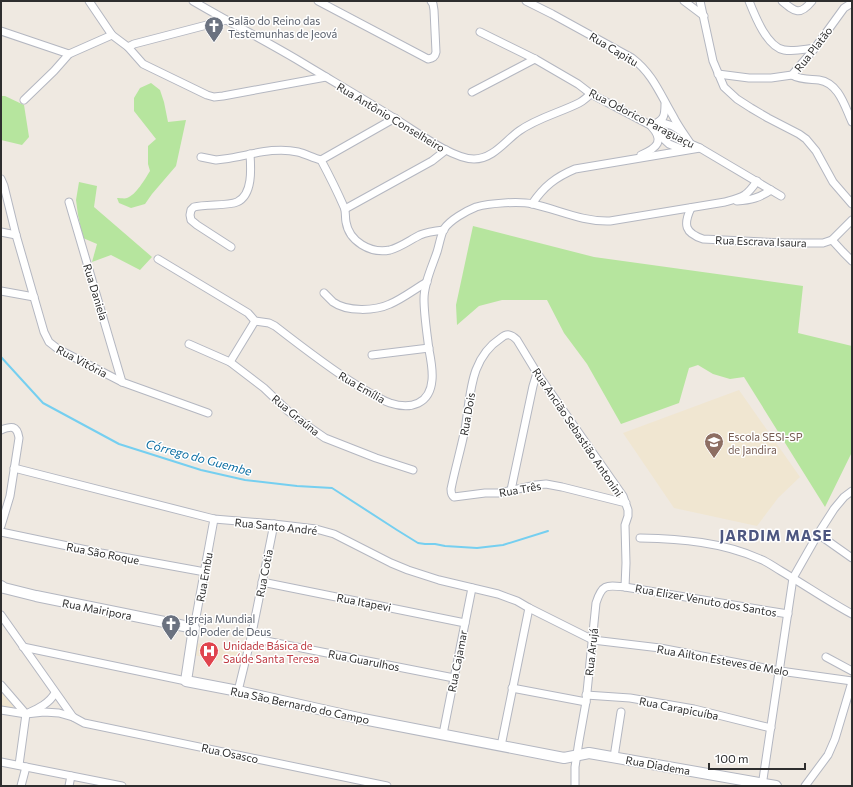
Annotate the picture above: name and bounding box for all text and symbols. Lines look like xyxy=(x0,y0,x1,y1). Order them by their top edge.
place label: Salão do Reino das Testemunhas de Jeová xyxy=(228,14,337,41)
church icon: Salão do Reino das Testemunhas de Jeová xyxy=(203,15,225,43)
street label: Rua Platão xyxy=(791,24,835,74)
street label: Rua Capitu xyxy=(587,29,641,69)
street label: Rua Antônio Conselheiro xyxy=(335,80,448,155)
street label: Rua Odorico Paraguaçu xyxy=(587,86,697,150)
street label: Rua Escrava Isaura xyxy=(715,233,807,249)
street label: Rua Daniela xyxy=(81,262,111,322)
street label: Rua Vitória xyxy=(54,342,110,380)
street label: Rua Ancião Sebastião Antonini xyxy=(530,365,626,499)
street label: Rua Emília xyxy=(336,368,388,406)
street label: Rua Dois xyxy=(457,391,477,437)
street label: Rua Graúna xyxy=(270,392,322,438)
place label: Escola SESI-SP de Jandira xyxy=(728,430,803,457)
school or university icon: Escola SESI-SP de Jandira xyxy=(703,431,725,459)
water label: Córrego do Guembe xyxy=(145,436,254,478)
street label: Rua Três xyxy=(498,479,542,499)
street label: Rua Santo André xyxy=(234,515,318,537)
district label: JARDIM MASE xyxy=(719,526,833,544)
street label: Rua São Roque xyxy=(65,540,141,566)
street label: Rua Cotia xyxy=(253,548,275,598)
street label: Rua Embu xyxy=(193,551,215,603)
street label: Rua Elizer Venuto dos Santos xyxy=(634,581,778,619)
street label: Rua Itapevi xyxy=(336,590,393,614)
street label: Rua Mairipora xyxy=(61,596,133,622)
place label: Igreja Mundial do Poder de Deus xyxy=(185,612,271,638)
church icon: Igreja Mundial do Poder de Deus xyxy=(160,613,182,641)
street label: Rua Arujá xyxy=(582,627,600,677)
street label: Rua Cajamar xyxy=(445,628,469,693)
place label: Unidade Básica de Saúde Santa Teresa xyxy=(223,639,319,665)
hospital icon: Unidade Básica de Saúde Santa Teresa xyxy=(198,640,220,668)
street label: Rua Ailton Esteves de Melo xyxy=(656,642,790,678)
street label: Rua Guarulhos xyxy=(327,647,401,673)
street label: Rua São Bernardo do Campo xyxy=(229,684,371,726)
street label: Rua Carapicuíba xyxy=(638,694,720,722)
street label: Rua Osasco xyxy=(200,741,260,765)
scale bar xyxy=(709,745,805,771)
text: 100 m xyxy=(715,751,749,765)
street label: Rua Diadema xyxy=(625,753,691,777)

